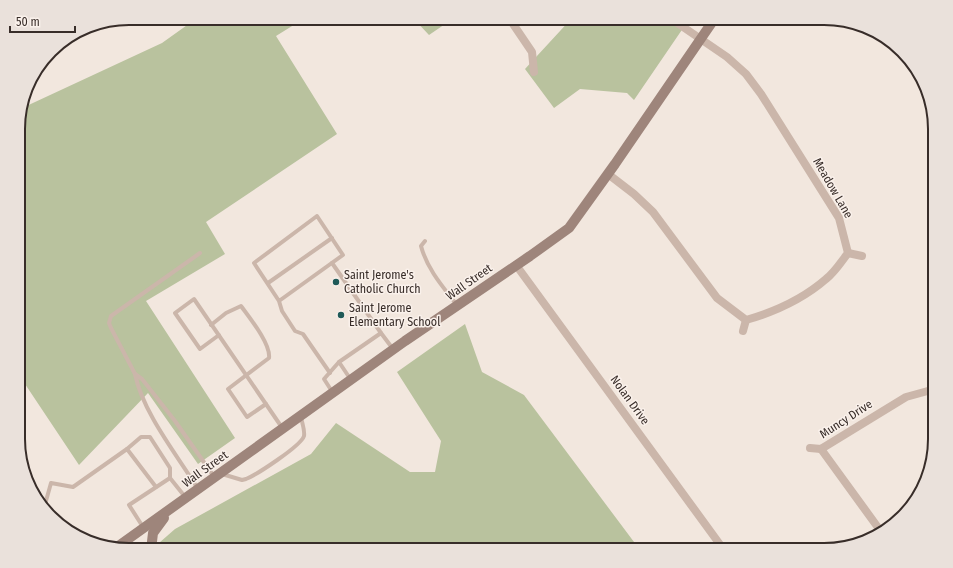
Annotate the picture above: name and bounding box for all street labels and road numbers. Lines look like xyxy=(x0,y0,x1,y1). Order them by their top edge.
street label: Meadow Lane xyxy=(810,155,856,221)
street label: Wall Street xyxy=(443,261,495,303)
street label: Nolan Drive xyxy=(608,373,652,427)
street label: Muncy Drive xyxy=(817,397,875,441)
street label: Wall Street xyxy=(179,448,231,490)

